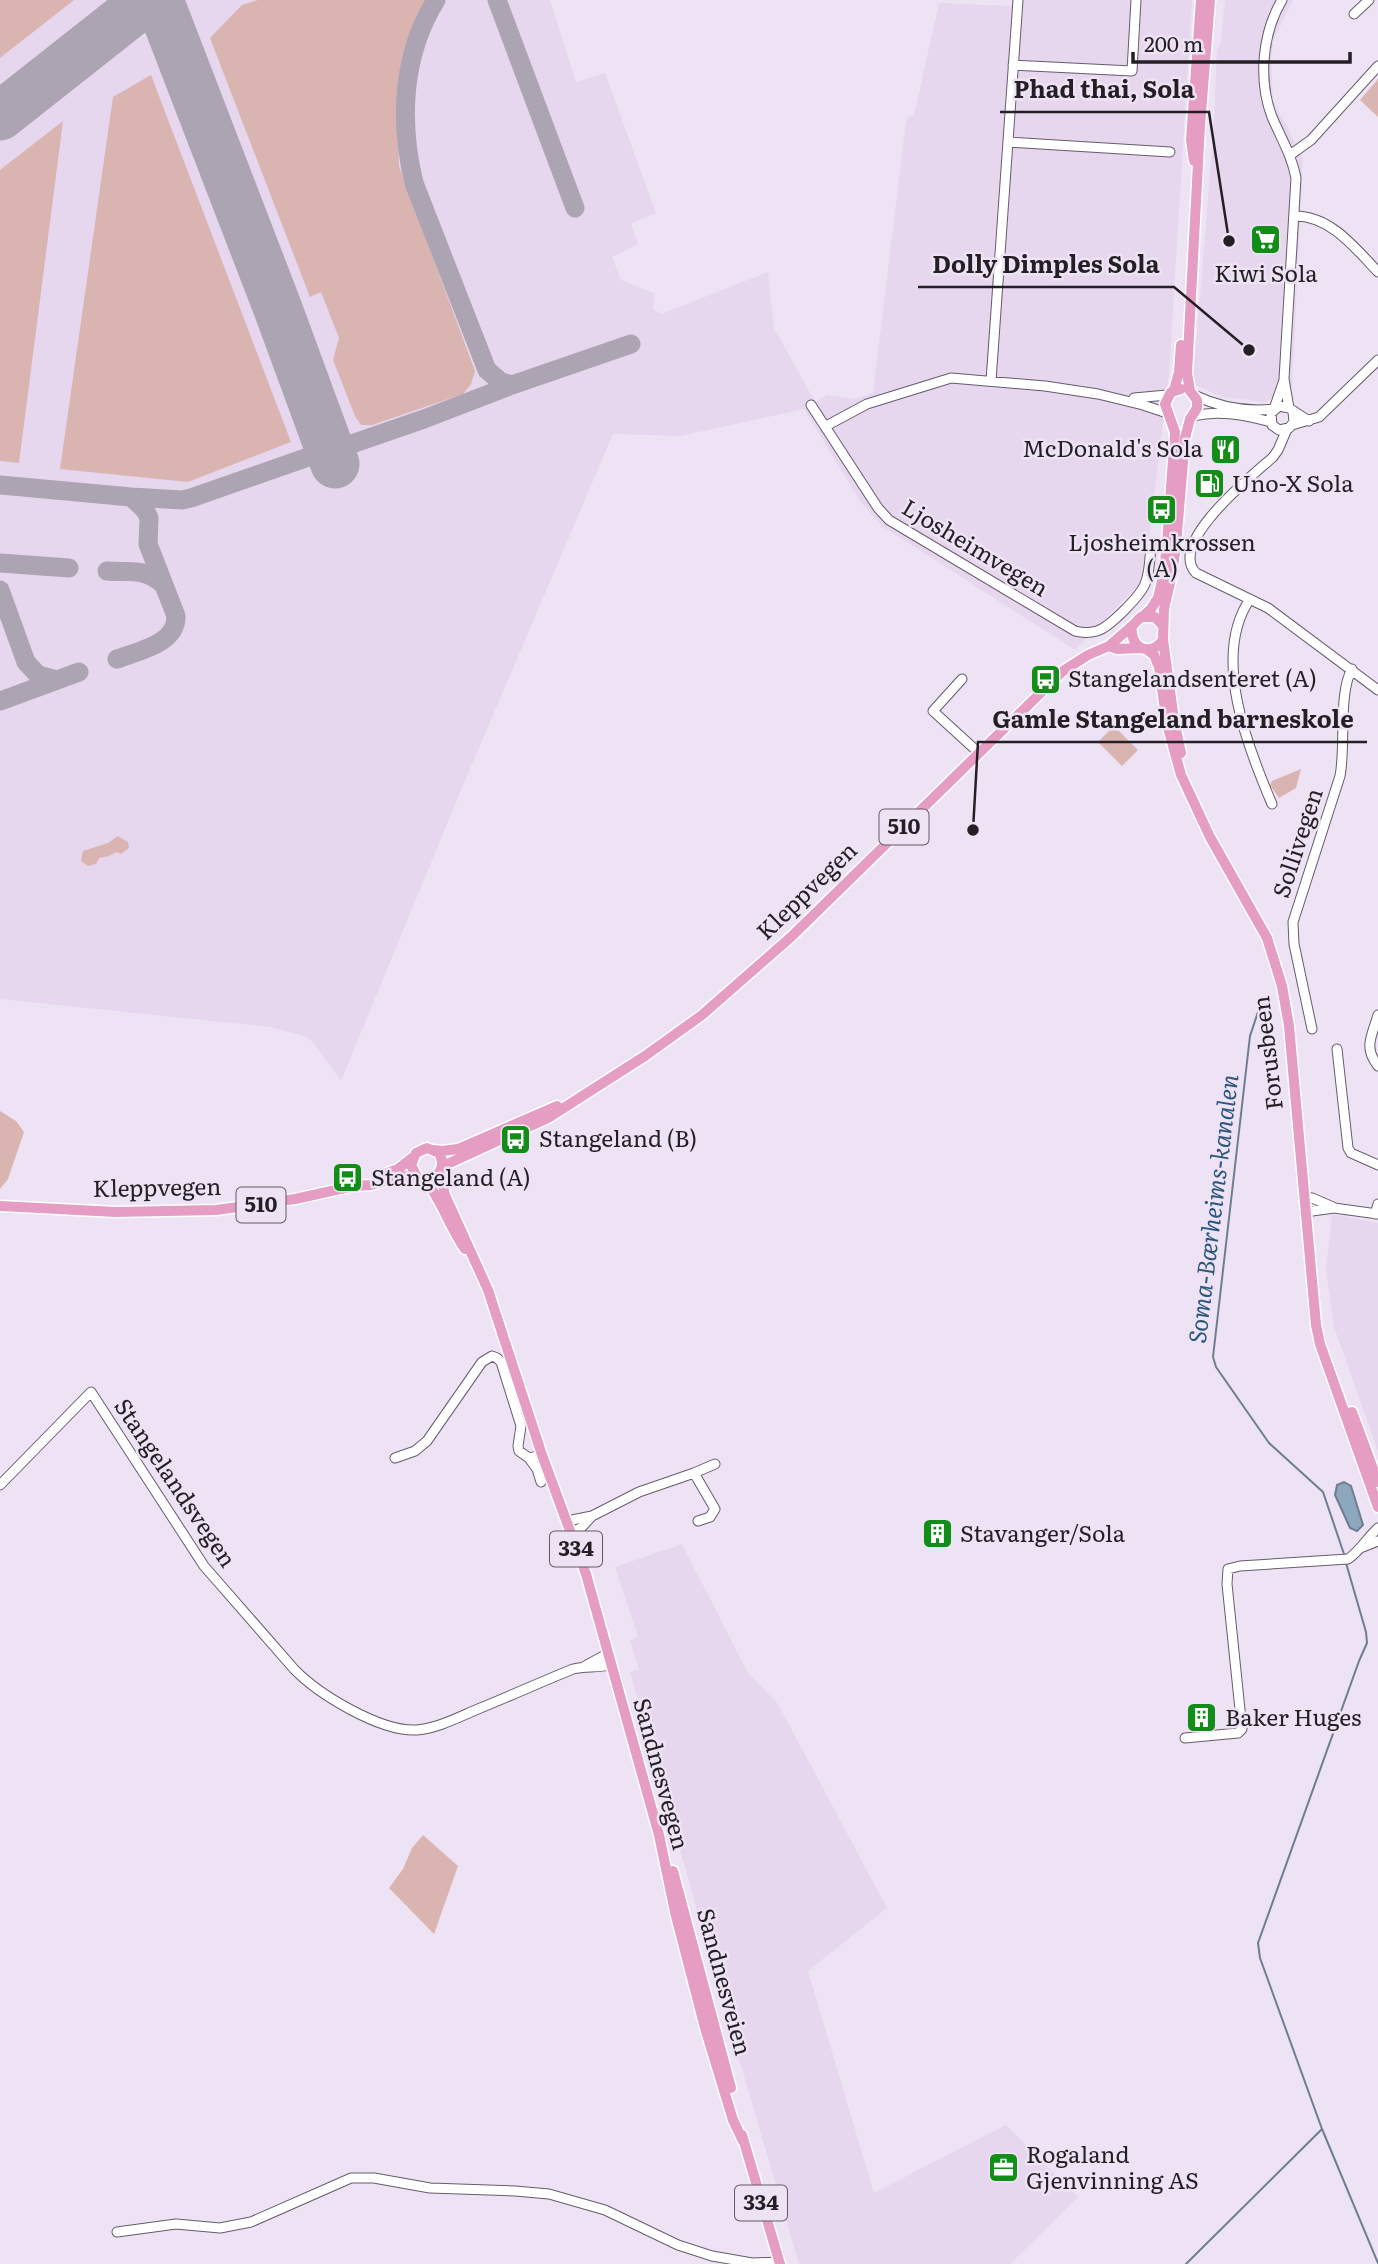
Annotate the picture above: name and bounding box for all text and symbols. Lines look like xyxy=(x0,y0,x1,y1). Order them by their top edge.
scale bar xyxy=(1133,21,1350,65)
text: 200 m xyxy=(1144,27,1204,58)
callout: Phad thai, Sola xyxy=(1000,67,1209,112)
text: Phad thai, Sola xyxy=(1013,70,1195,105)
supermarket icon: Kiwi Sola xyxy=(1249,223,1283,257)
callout: Dolly Dimples Sola xyxy=(918,242,1174,287)
text: Dolly Dimples Sola xyxy=(932,245,1160,280)
place label: Kiwi Sola xyxy=(1214,255,1318,289)
place label: McDonald's Sola xyxy=(1022,430,1204,464)
restaurant icon: McDonald's Sola xyxy=(1209,432,1243,466)
place label: Uno-X Sola xyxy=(1232,465,1354,499)
fuel station icon: Uno-X Sola xyxy=(1192,467,1226,501)
street label: Ljosheimvegen xyxy=(896,489,1056,604)
bus stop icon: Ljosheimkrossen (A) xyxy=(1145,492,1179,526)
place label: Ljosheimkrossen (A) xyxy=(1068,524,1256,584)
place label: Stangelandsenteret (A) xyxy=(1068,660,1317,694)
bus stop icon: Stangelandsenteret (A) xyxy=(1028,662,1062,696)
callout: Gamle Stangeland barneskole xyxy=(978,697,1367,742)
text: Gamle Stangeland barneskole xyxy=(992,700,1354,735)
street label: Sollivegen xyxy=(1262,783,1330,902)
road number: 510 xyxy=(880,810,928,844)
street label: Kleppvegen xyxy=(748,833,864,946)
street label: Forusbeen xyxy=(1242,994,1290,1112)
water label: Soma-Bærheims-kanalen xyxy=(1178,1072,1245,1345)
place label: Stangeland (B) xyxy=(539,1120,697,1154)
bus stop icon: Stangeland (B) xyxy=(499,1122,533,1156)
place label: Stangeland (A) xyxy=(371,1159,531,1193)
bus stop icon: Stangeland (A) xyxy=(331,1161,365,1195)
street label: Kleppvegen xyxy=(92,1168,222,1204)
road number: 510 xyxy=(236,1188,286,1222)
street label: Stangelandsvegen xyxy=(107,1391,246,1573)
place label: Stavanger/Sola xyxy=(960,1515,1126,1549)
building icon: Stavanger/Sola xyxy=(920,1517,954,1551)
road number: 334 xyxy=(550,1532,602,1566)
street label: Sandnesvegen xyxy=(626,1694,700,1853)
place label: Baker Huges xyxy=(1225,1699,1361,1733)
building icon: Baker Huges xyxy=(1185,1701,1219,1735)
street label: Sandnesveien xyxy=(690,1904,762,2059)
place label: Rogaland Gjenvinning AS xyxy=(1026,2136,1199,2196)
office icon: Rogaland Gjenvinning AS xyxy=(986,2151,1020,2185)
road number: 334 xyxy=(735,2186,787,2220)

